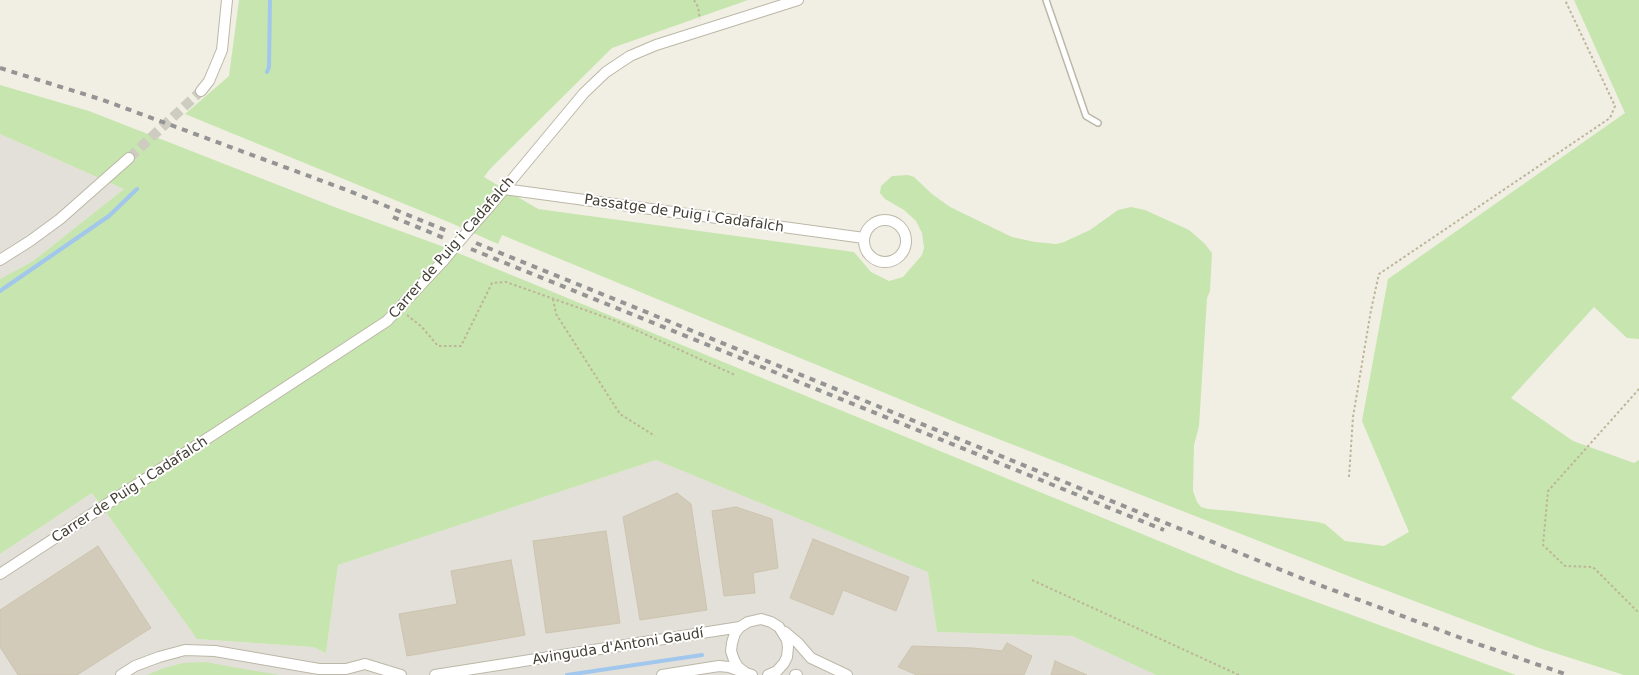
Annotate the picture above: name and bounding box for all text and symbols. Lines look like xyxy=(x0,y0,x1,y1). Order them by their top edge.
street label: Carrer de Puig i Cadafalch xyxy=(386,174,518,322)
street label: Passatge de Puig i Cadafalch xyxy=(583,192,785,236)
street label: Carrer de Puig i Cadafalch xyxy=(49,433,211,547)
street label: Avinguda d'Antoni Gaudí xyxy=(531,625,705,669)

